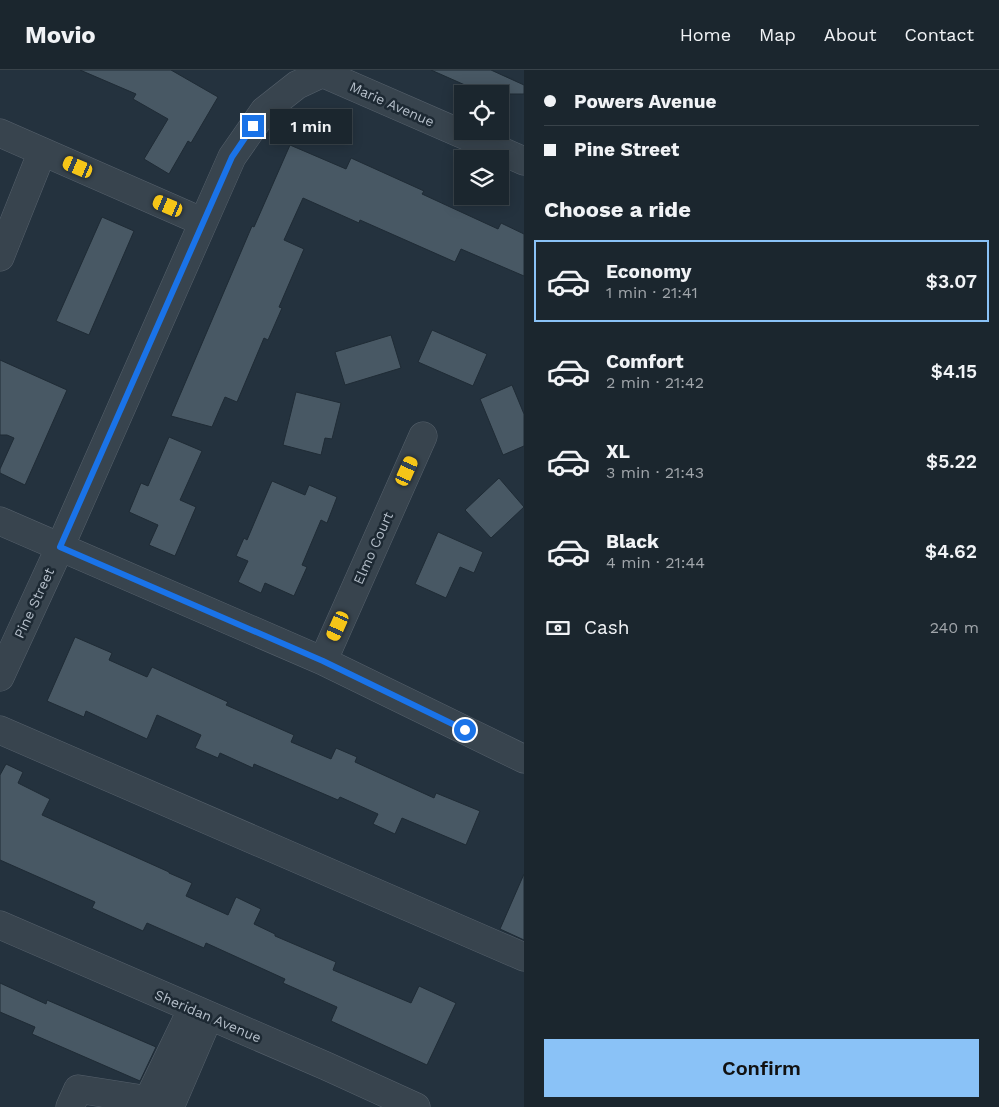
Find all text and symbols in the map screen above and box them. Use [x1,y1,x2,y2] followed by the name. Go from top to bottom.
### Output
[25,21,96,49] text: Movio
[680,24,731,45] text: Home
[759,24,796,45] text: Map
[824,24,876,45] text: About
[904,24,974,45] text: Contact
[347,78,437,130] street label: Marie Avenue
[454,85,509,205] map controls
[454,85,509,140] button: locate
[574,90,717,113] text: Powers Avenue
[270,108,353,144] callout: 1 min
[242,115,264,137] route end
[290,117,332,136] text: 1 min
[574,138,679,161] text: Pine Street
[454,150,509,205] button: layers
[61,154,94,180] car
[151,193,184,219] car
[544,197,691,222] text: Choose a ride
[546,259,591,304] icon: car
[606,260,691,283] text: Economy
[926,270,977,293] text: $3.07
[606,283,698,302] text: 1 min · 21:41
[546,349,591,394] icon: car
[606,350,684,373] text: Comfort
[931,360,977,383] text: $4.15
[606,373,704,392] text: 2 min · 21:42
[546,439,591,484] icon: car
[606,440,630,463] text: XL
[926,450,977,473] text: $5.22
[394,454,419,488] car
[606,463,704,482] text: 3 min · 21:43
[350,509,396,587] street label: Elmo Court
[546,529,591,574] icon: car
[606,530,659,553] text: Black
[925,540,977,563] text: $4.62
[606,553,705,572] text: 4 min · 21:44
[11,565,57,641] street label: Pine Street
[325,609,350,643] car
[544,614,572,642] icon: cash
[584,616,630,639] text: Cash
[930,618,979,637] text: 240 m
[454,719,476,741] route start
[152,986,264,1046] street label: Sheridan Avenue
[544,1039,979,1097] button: Confirm

